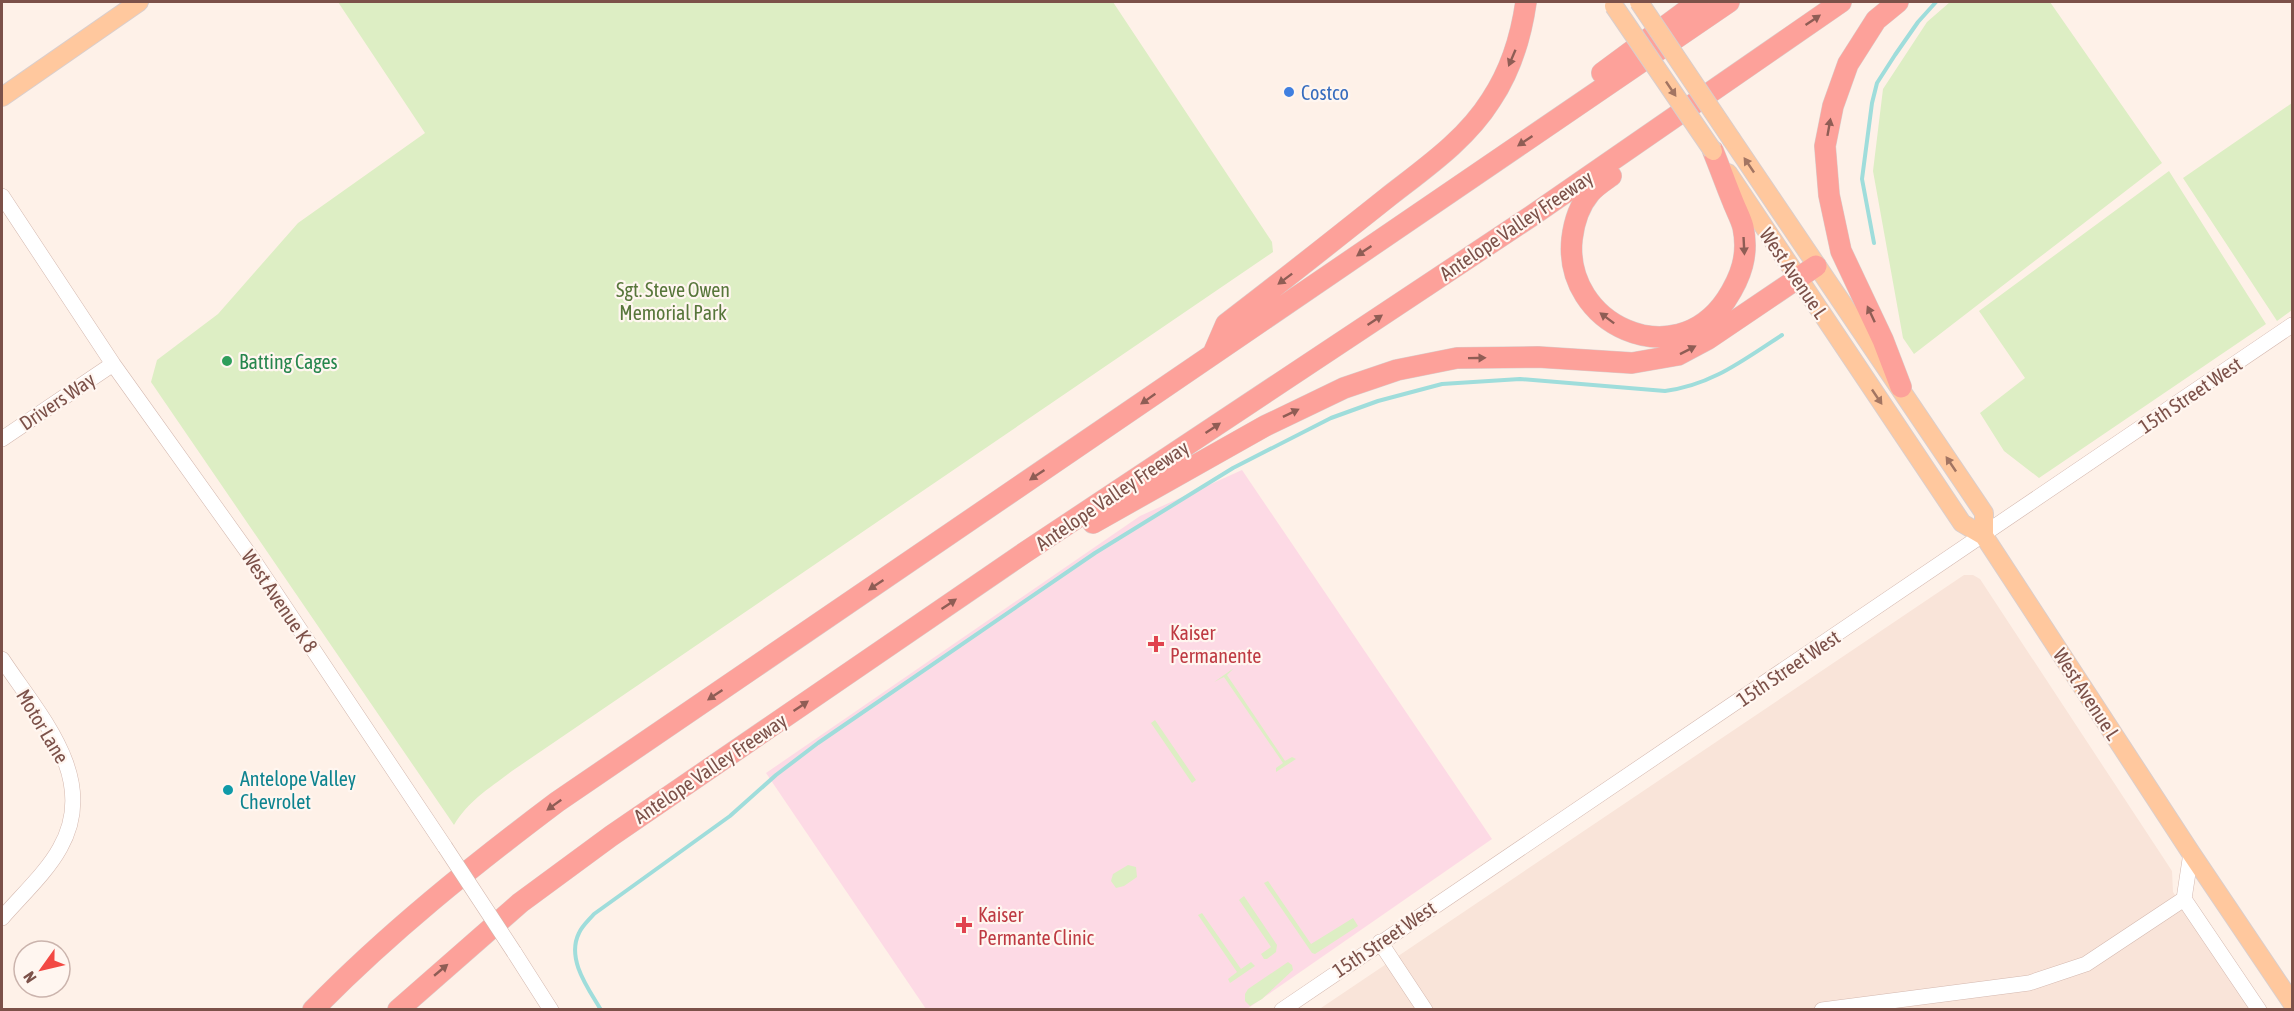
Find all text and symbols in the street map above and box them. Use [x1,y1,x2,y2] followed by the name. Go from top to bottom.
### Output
[1805,14,1821,26] one-way arrow
[1507,49,1516,67] one-way arrow
[1665,80,1677,96] one-way arrow
[1301,81,1349,104] place label: Costco
[1282,85,1296,99] marker: Costco
[1824,118,1833,137] one-way arrow
[1517,135,1533,146] one-way arrow
[1744,157,1755,173] one-way arrow
[1435,165,1597,285] street label: Antelope Valley Freeway
[1755,223,1833,323] street label: West Avenue L
[1739,236,1748,255] one-way arrow
[1356,245,1372,256] one-way arrow
[1277,272,1293,285] one-way arrow
[616,278,730,324] park label: Sgt. Steve Owen Memorial Park
[1866,305,1875,322] one-way arrow
[1600,312,1616,324] one-way arrow
[1367,315,1383,326] one-way arrow
[1679,345,1697,355] one-way arrow
[239,350,338,373] place label: Batting Cages
[2134,352,2246,438] street label: 15th Street West
[1467,353,1486,363] one-way arrow
[220,354,234,368] marker: Batting Cages
[15,367,99,435] street label: Drivers Way
[1871,389,1882,405] one-way arrow
[1139,394,1156,405] one-way arrow
[1283,409,1300,418] one-way arrow
[1204,422,1220,434] one-way arrow
[1031,435,1193,555] street label: Antelope Valley Freeway
[1946,456,1957,472] one-way arrow
[1029,469,1045,480] one-way arrow
[237,545,323,657] street label: West Avenue K 8
[868,579,884,590] one-way arrow
[941,598,957,610] one-way arrow
[1170,621,1261,667] place label: Kaiser Permanente
[1732,625,1844,711] street label: 15th Street West
[1147,635,1165,653] marker: Kaiser Permanente
[2049,644,2125,744] street label: West Avenue L
[12,685,74,767] street label: Motor Lane
[707,689,723,701] one-way arrow
[793,700,809,711] one-way arrow
[629,708,791,828] street label: Antelope Valley Freeway
[240,767,356,813] place label: Antelope Valley Chevrolet
[221,783,235,797] marker: Antelope Valley Chevrolet
[546,799,562,811] one-way arrow
[1328,896,1440,982] street label: 15th Street West
[978,903,1095,949] place label: Kaiser Permante Clinic
[955,916,973,934] marker: Kaiser Permante Clinic
[12,939,72,999] north arrow
[433,964,448,977] one-way arrow
[19,968,40,986] text: N

